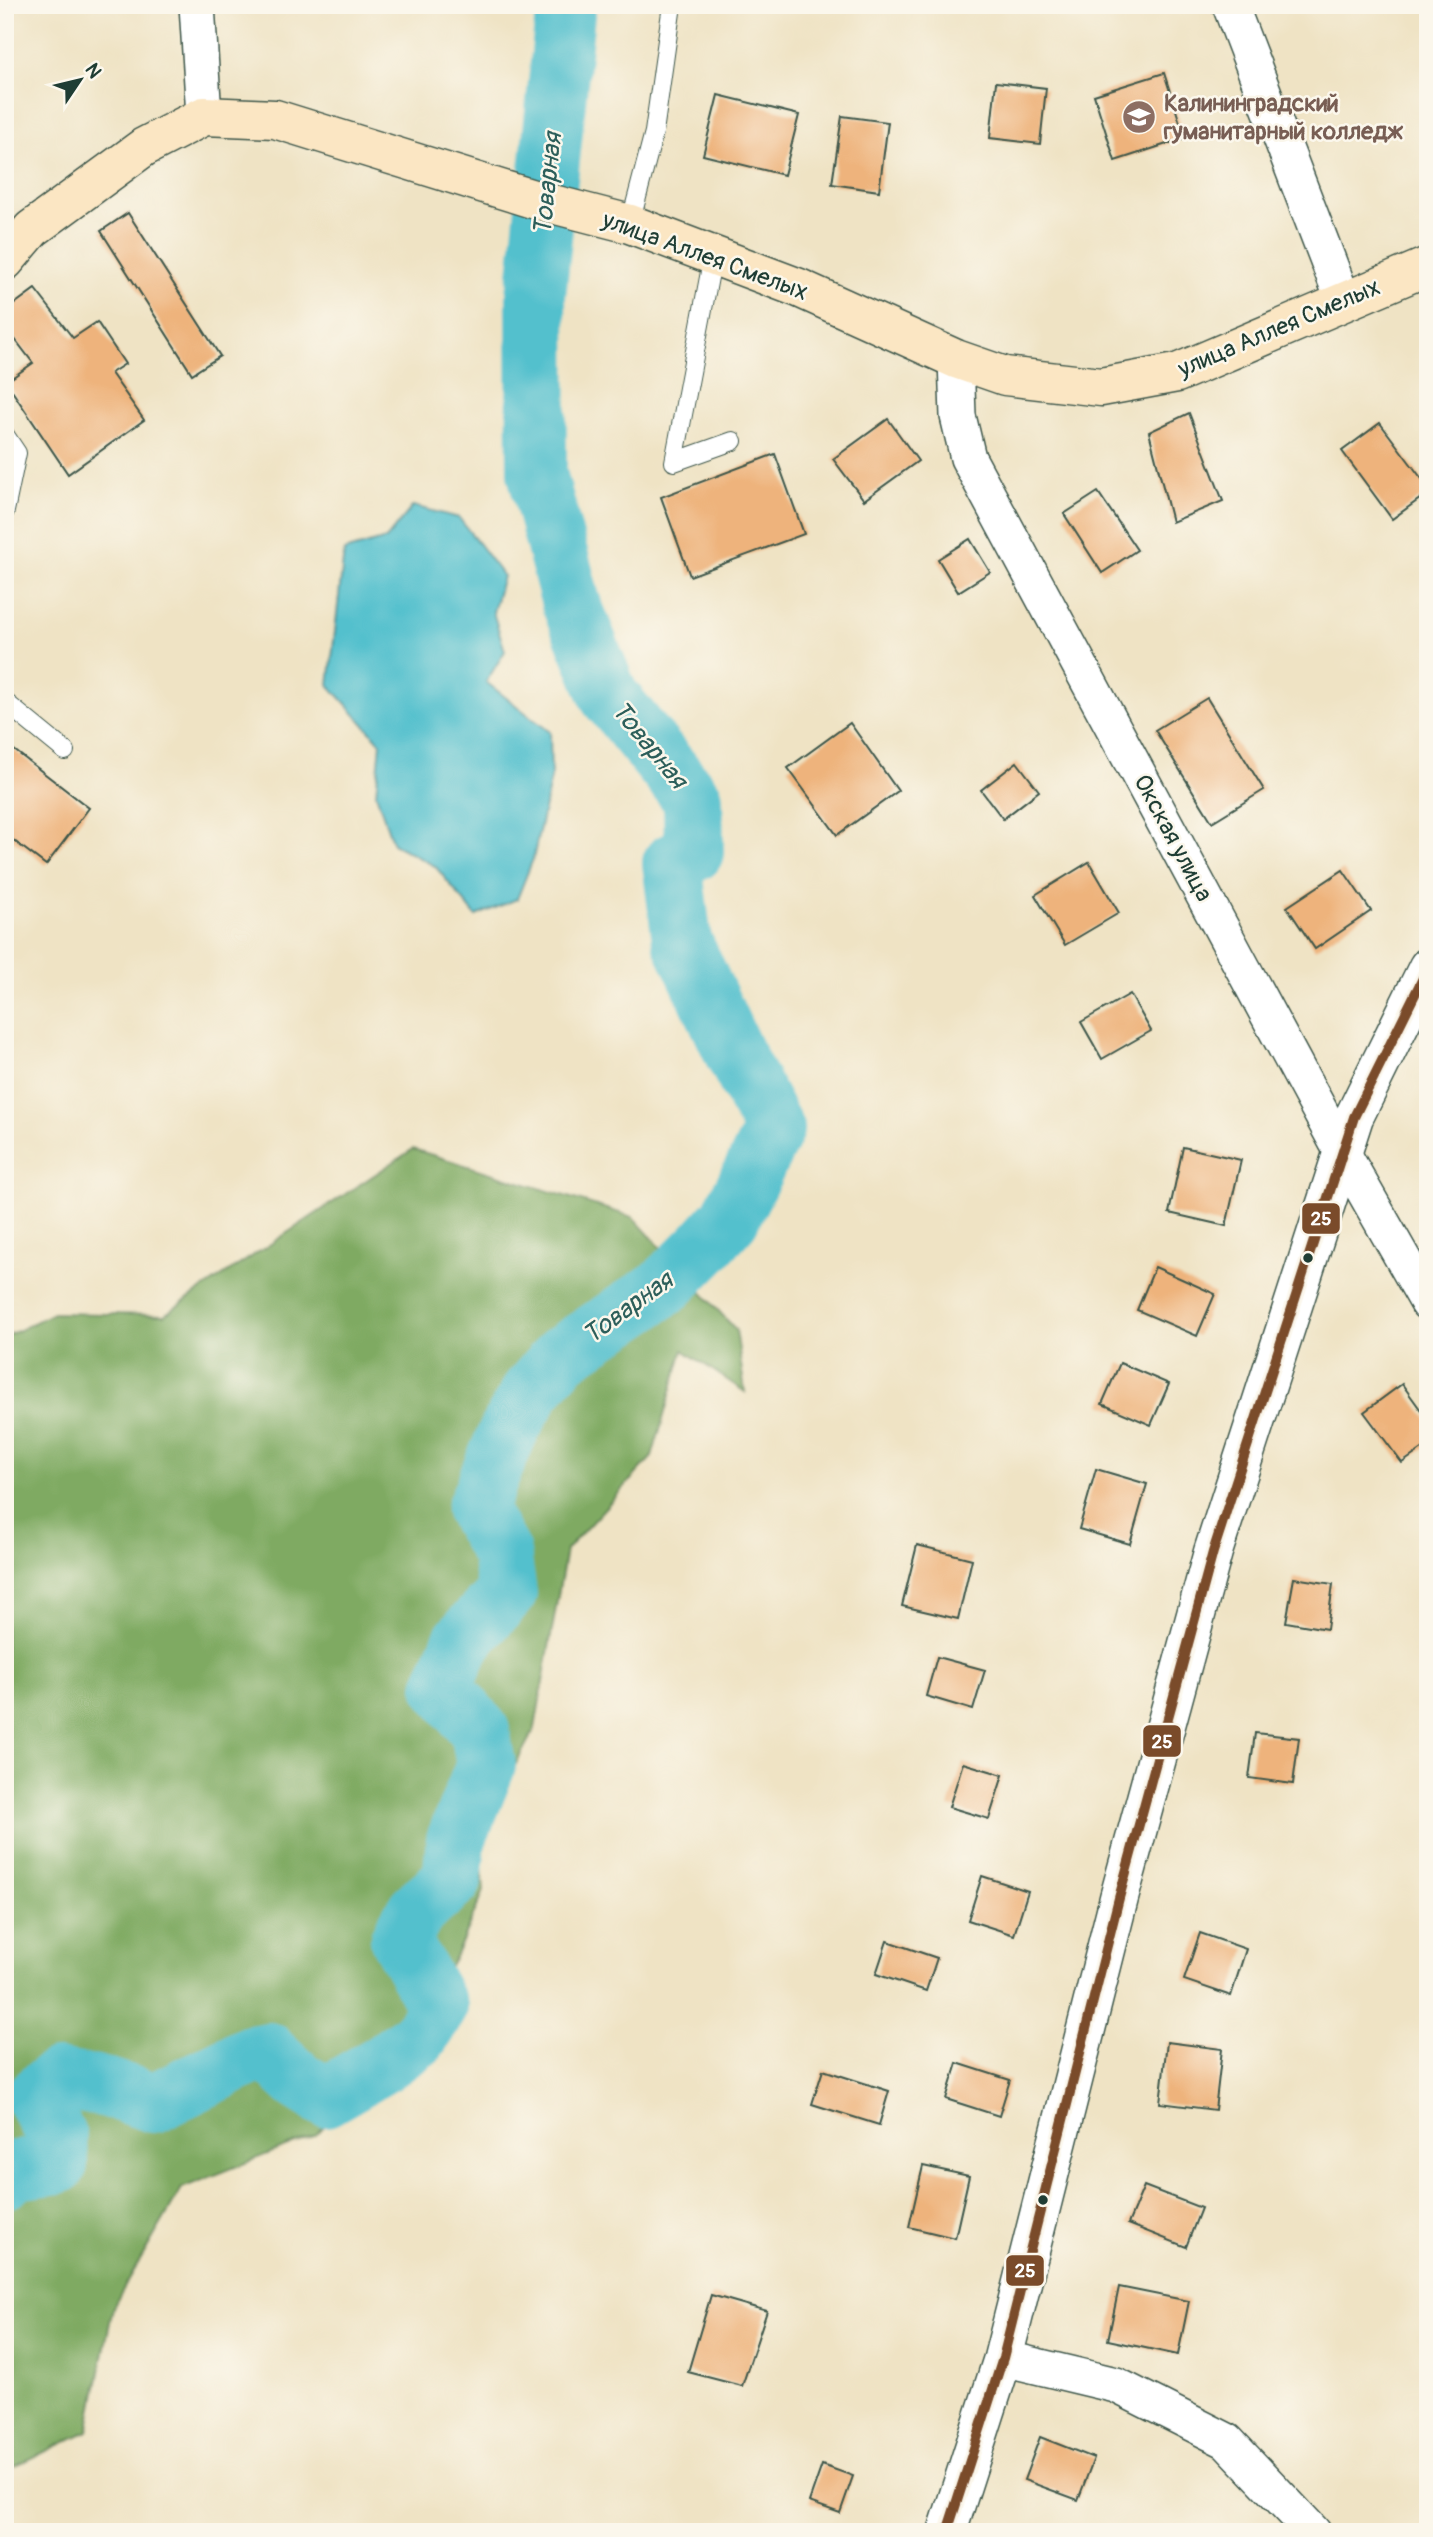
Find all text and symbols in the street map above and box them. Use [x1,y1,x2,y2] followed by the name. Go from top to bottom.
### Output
[46,46,116,116] north arrow
[80,59,107,83] text: N
[1163,89,1403,146] place label: Калининградский гуманитарный колледж
[1120,98,1158,136] school or university icon: Калининградский гуманитарный колледж
[527,128,570,237] water label: Товарная
[597,205,812,307] street label: улица Аллея Смелых
[1173,272,1384,384] street label: улица Аллея Смелых
[604,695,696,797] water label: Товарная
[1127,770,1219,906] street label: Окская улица
[1301,1202,1341,1235] line badge: 25
[1311,1207,1331,1231] text: 25
[1301,1251,1315,1265] unlabelled marker
[577,1263,681,1351] water label: Товарная
[1142,1724,1182,1758] line badge: 25
[1152,1730,1172,1754] text: 25
[1036,2193,1050,2207] unlabelled marker
[1005,2254,1045,2287] line badge: 25
[1015,2259,1035,2283] text: 25

